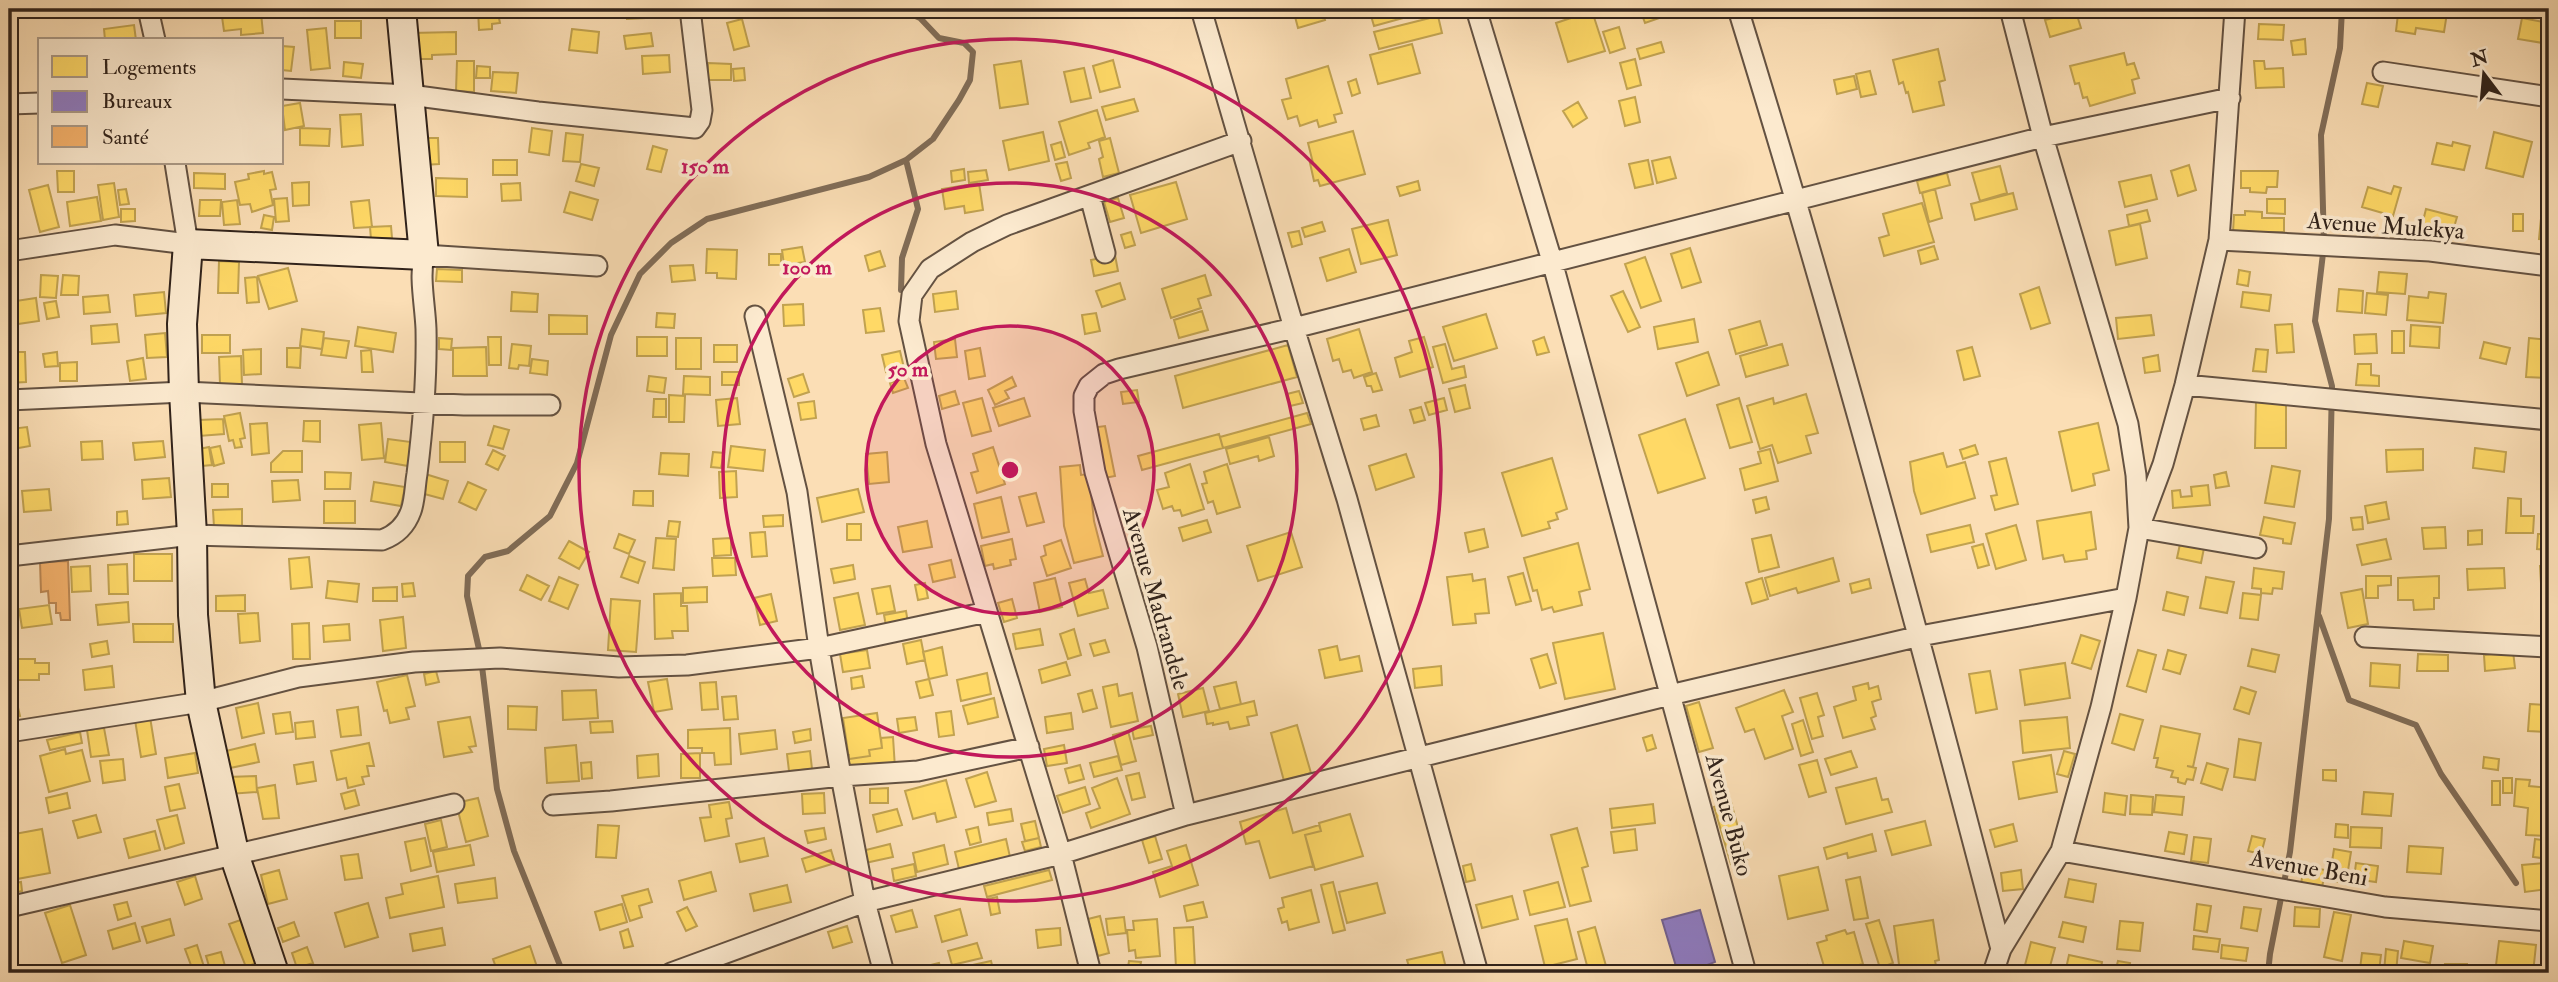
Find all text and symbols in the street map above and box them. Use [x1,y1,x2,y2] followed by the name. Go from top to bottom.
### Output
[38,38,284,164] legend
[2450,38,2520,108] north arrow
[2467,44,2492,73] text: N
[102,54,196,81] text: Logements
[102,88,173,115] text: Bureaux
[102,124,149,151] text: Santé
[681,153,730,180] text: 150 m
[2305,205,2467,247] street label: Avenue Mulekya
[782,254,833,281] text: 100 m
[888,356,929,383] text: 50 m
[998,458,1022,482] centre of rings
[1115,503,1197,694] street label: Avenue Madrandele
[1698,750,1760,880] street label: Avenue Buko
[2247,842,2370,894] street label: Avenue Beni

